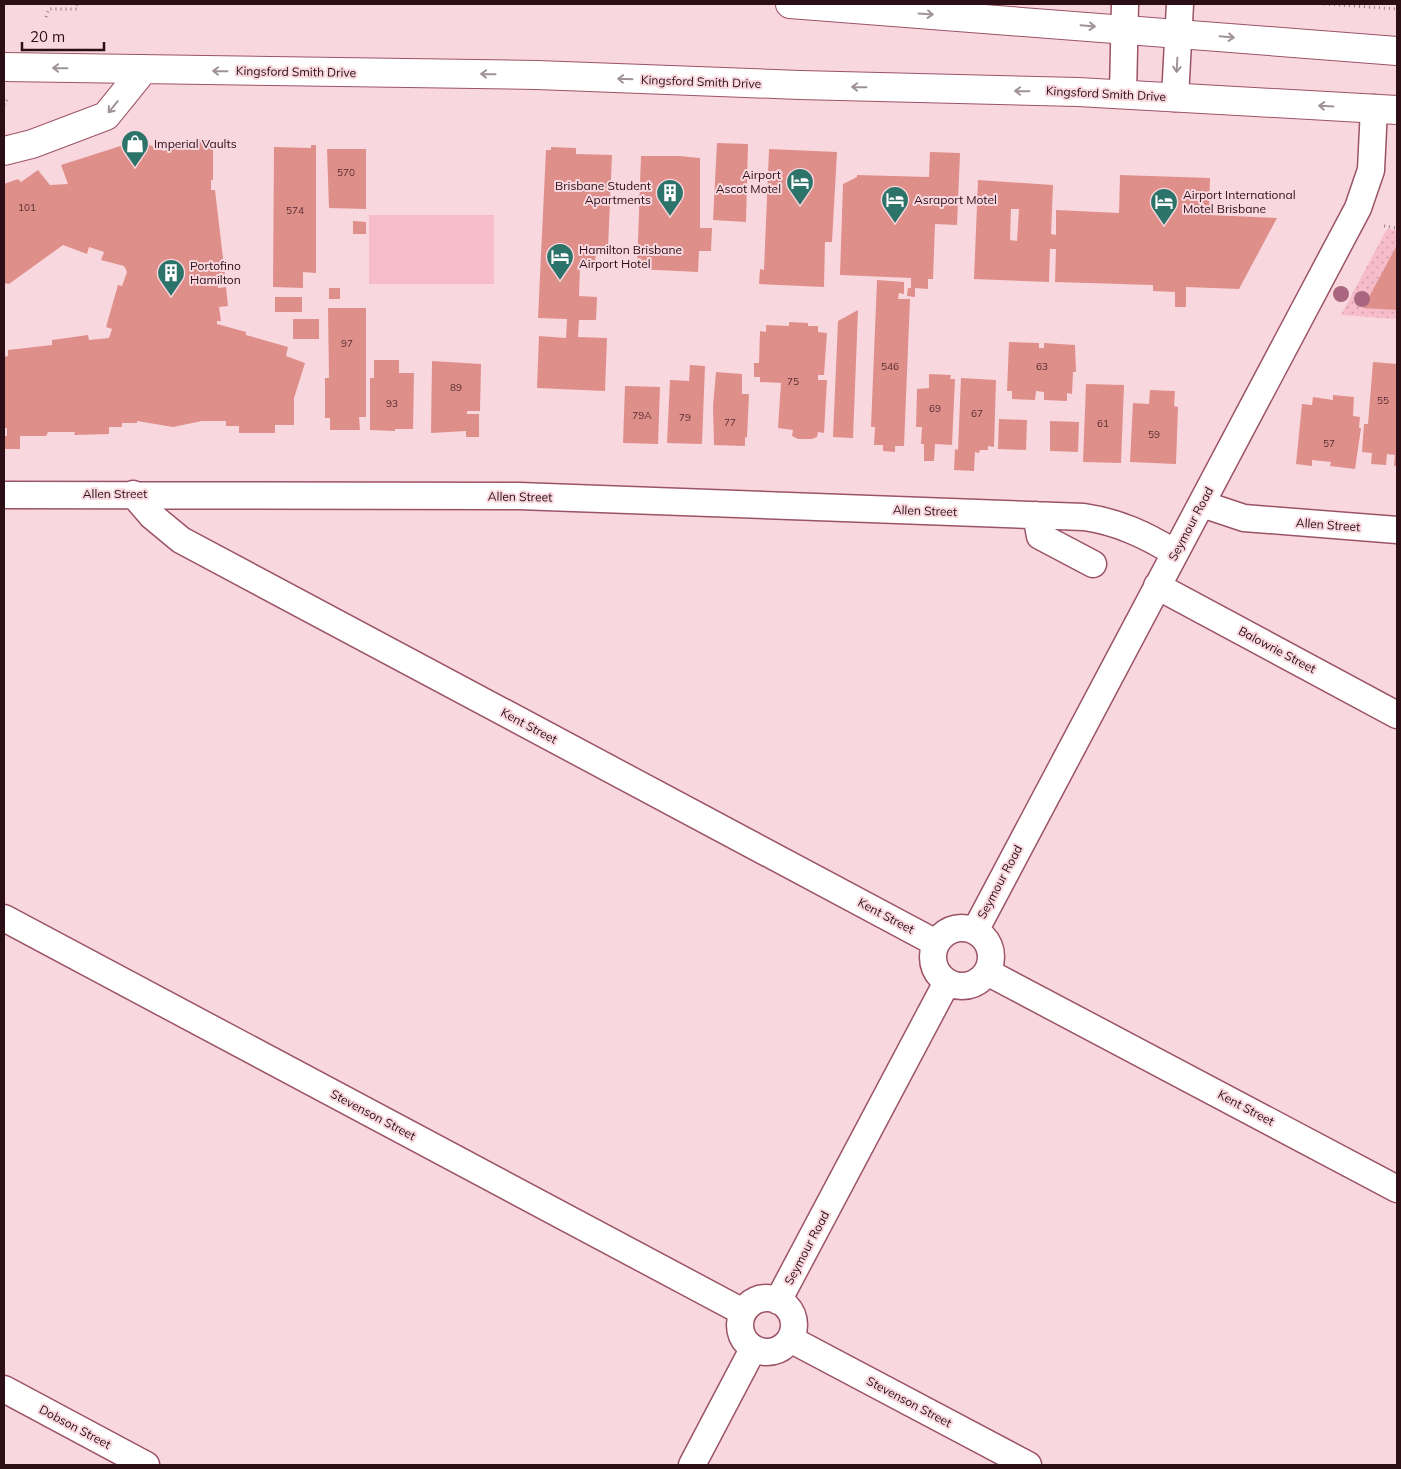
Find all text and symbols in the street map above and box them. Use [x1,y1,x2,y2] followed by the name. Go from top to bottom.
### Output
[917,9,933,19] one-way arrow
[22,20,105,52] scale bar
[1079,22,1095,31] one-way arrow
[30,27,65,46] text: 20 m
[1219,32,1235,42] one-way arrow
[1172,57,1181,73] one-way arrow
[53,63,69,73] one-way arrow
[236,63,356,80] street label: Kingsford Smith Drive
[212,66,228,75] one-way arrow
[480,69,496,79] one-way arrow
[641,72,761,91] street label: Kingsford Smith Drive
[617,74,633,83] one-way arrow
[851,82,867,91] one-way arrow
[1046,83,1166,104] street label: Kingsford Smith Drive
[1014,86,1030,95] one-way arrow
[108,100,119,113] one-way arrow
[1318,101,1334,110] one-way arrow
[120,129,150,168] shop icon: Imperial Vaults
[154,136,237,151] place label: Imperial Vaults
[337,166,355,179] house number: 570
[716,167,781,196] place label: Airport Ascot Motel
[785,167,815,206] hotel icon: Airport Ascot Motel
[555,178,651,207] place label: Brisbane Student Apartments
[655,178,685,217] building icon: Brisbane Student Apartments
[880,185,910,224] hotel icon: Asraport Motel
[1149,187,1179,226] hotel icon: Airport International Motel Brisbane
[1183,187,1295,216] place label: Airport International Motel Brisbane
[914,192,997,207] place label: Asraport Motel
[18,201,36,214] house number: 101
[286,204,304,217] house number: 574
[545,242,575,281] hotel icon: Hamilton Brisbane Airport Hotel
[579,242,682,271] place label: Hamilton Brisbane Airport Hotel
[156,258,186,297] building icon: Portofino Hamilton
[190,258,241,287] place label: Portofino Hamilton
[341,337,353,350] house number: 97
[881,360,899,373] house number: 546
[1036,360,1048,373] house number: 63
[787,375,799,388] house number: 75
[450,381,462,394] house number: 89
[1377,394,1389,407] house number: 55
[386,397,398,410] house number: 93
[929,402,941,415] house number: 69
[971,407,983,420] house number: 67
[632,409,652,422] house number: 79A
[679,411,691,424] house number: 79
[724,416,736,429] house number: 77
[1097,417,1109,430] house number: 61
[1148,428,1160,441] house number: 59
[1323,437,1335,450] house number: 57
[1165,484,1216,563] street label: Seymour Road
[83,486,147,501] street label: Allen Street
[488,488,552,505] street label: Allen Street
[893,502,957,519] street label: Allen Street
[1295,515,1361,534] street label: Allen Street
[1236,623,1318,676] street label: Balowrie Street
[499,704,560,747] street label: Kent Street
[974,842,1025,921] street label: Seymour Road
[856,894,917,937] street label: Kent Street
[328,1086,418,1143] street label: Stevenson Street
[1216,1086,1277,1129] street label: Kent Street
[781,1208,832,1287] street label: Seymour Road
[864,1373,954,1430] street label: Stevenson Street
[37,1401,114,1452] street label: Dobson Street

